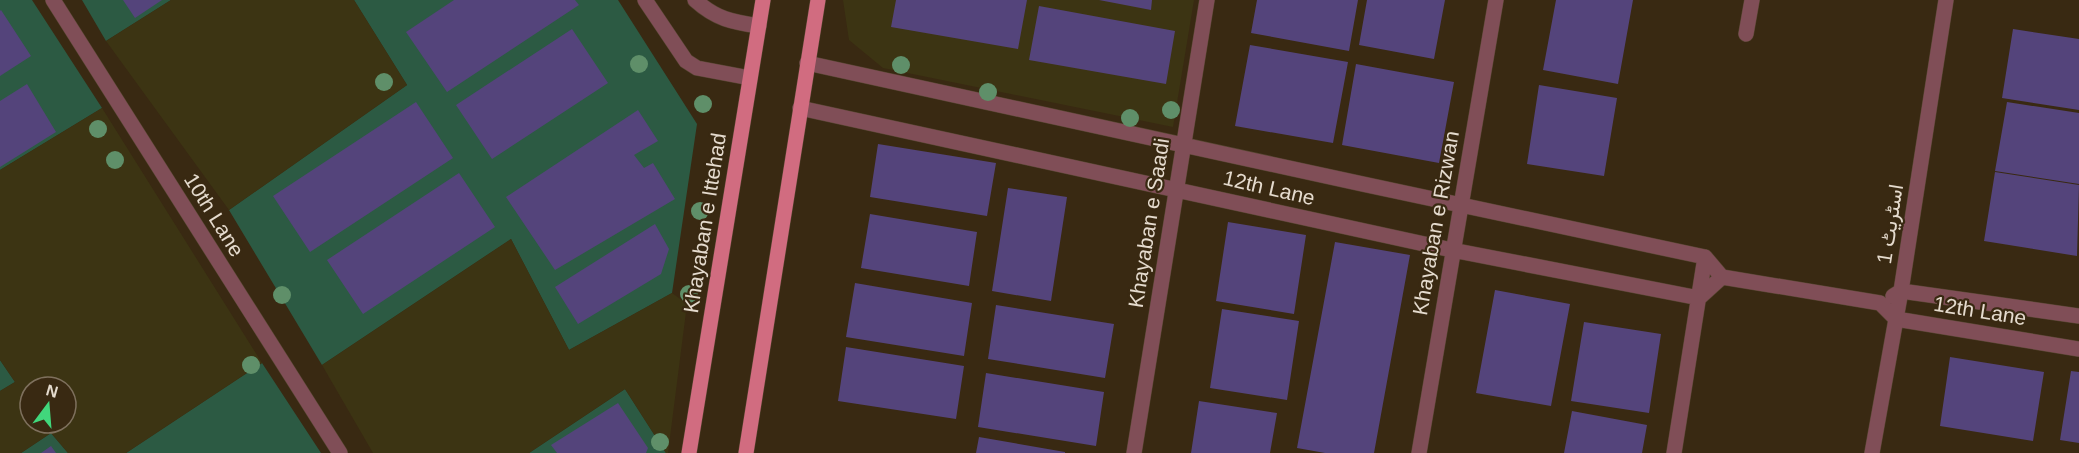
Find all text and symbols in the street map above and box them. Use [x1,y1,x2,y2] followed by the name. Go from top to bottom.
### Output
[1408,129,1463,317] street label: Khayaban e Rizwan
[679,131,730,315] street label: Khayaban e Ittehad
[1124,136,1173,309] street label: Khayaban e Saadi
[1221,166,1317,209] street label: 12th Lane
[180,169,249,260] street label: 10th Lane
[1872,183,1909,266] street label: اسٹریٹ 1
[1932,292,2028,329] street label: 12th Lane
[18,375,78,435] north arrow
[44,381,60,401] text: N

